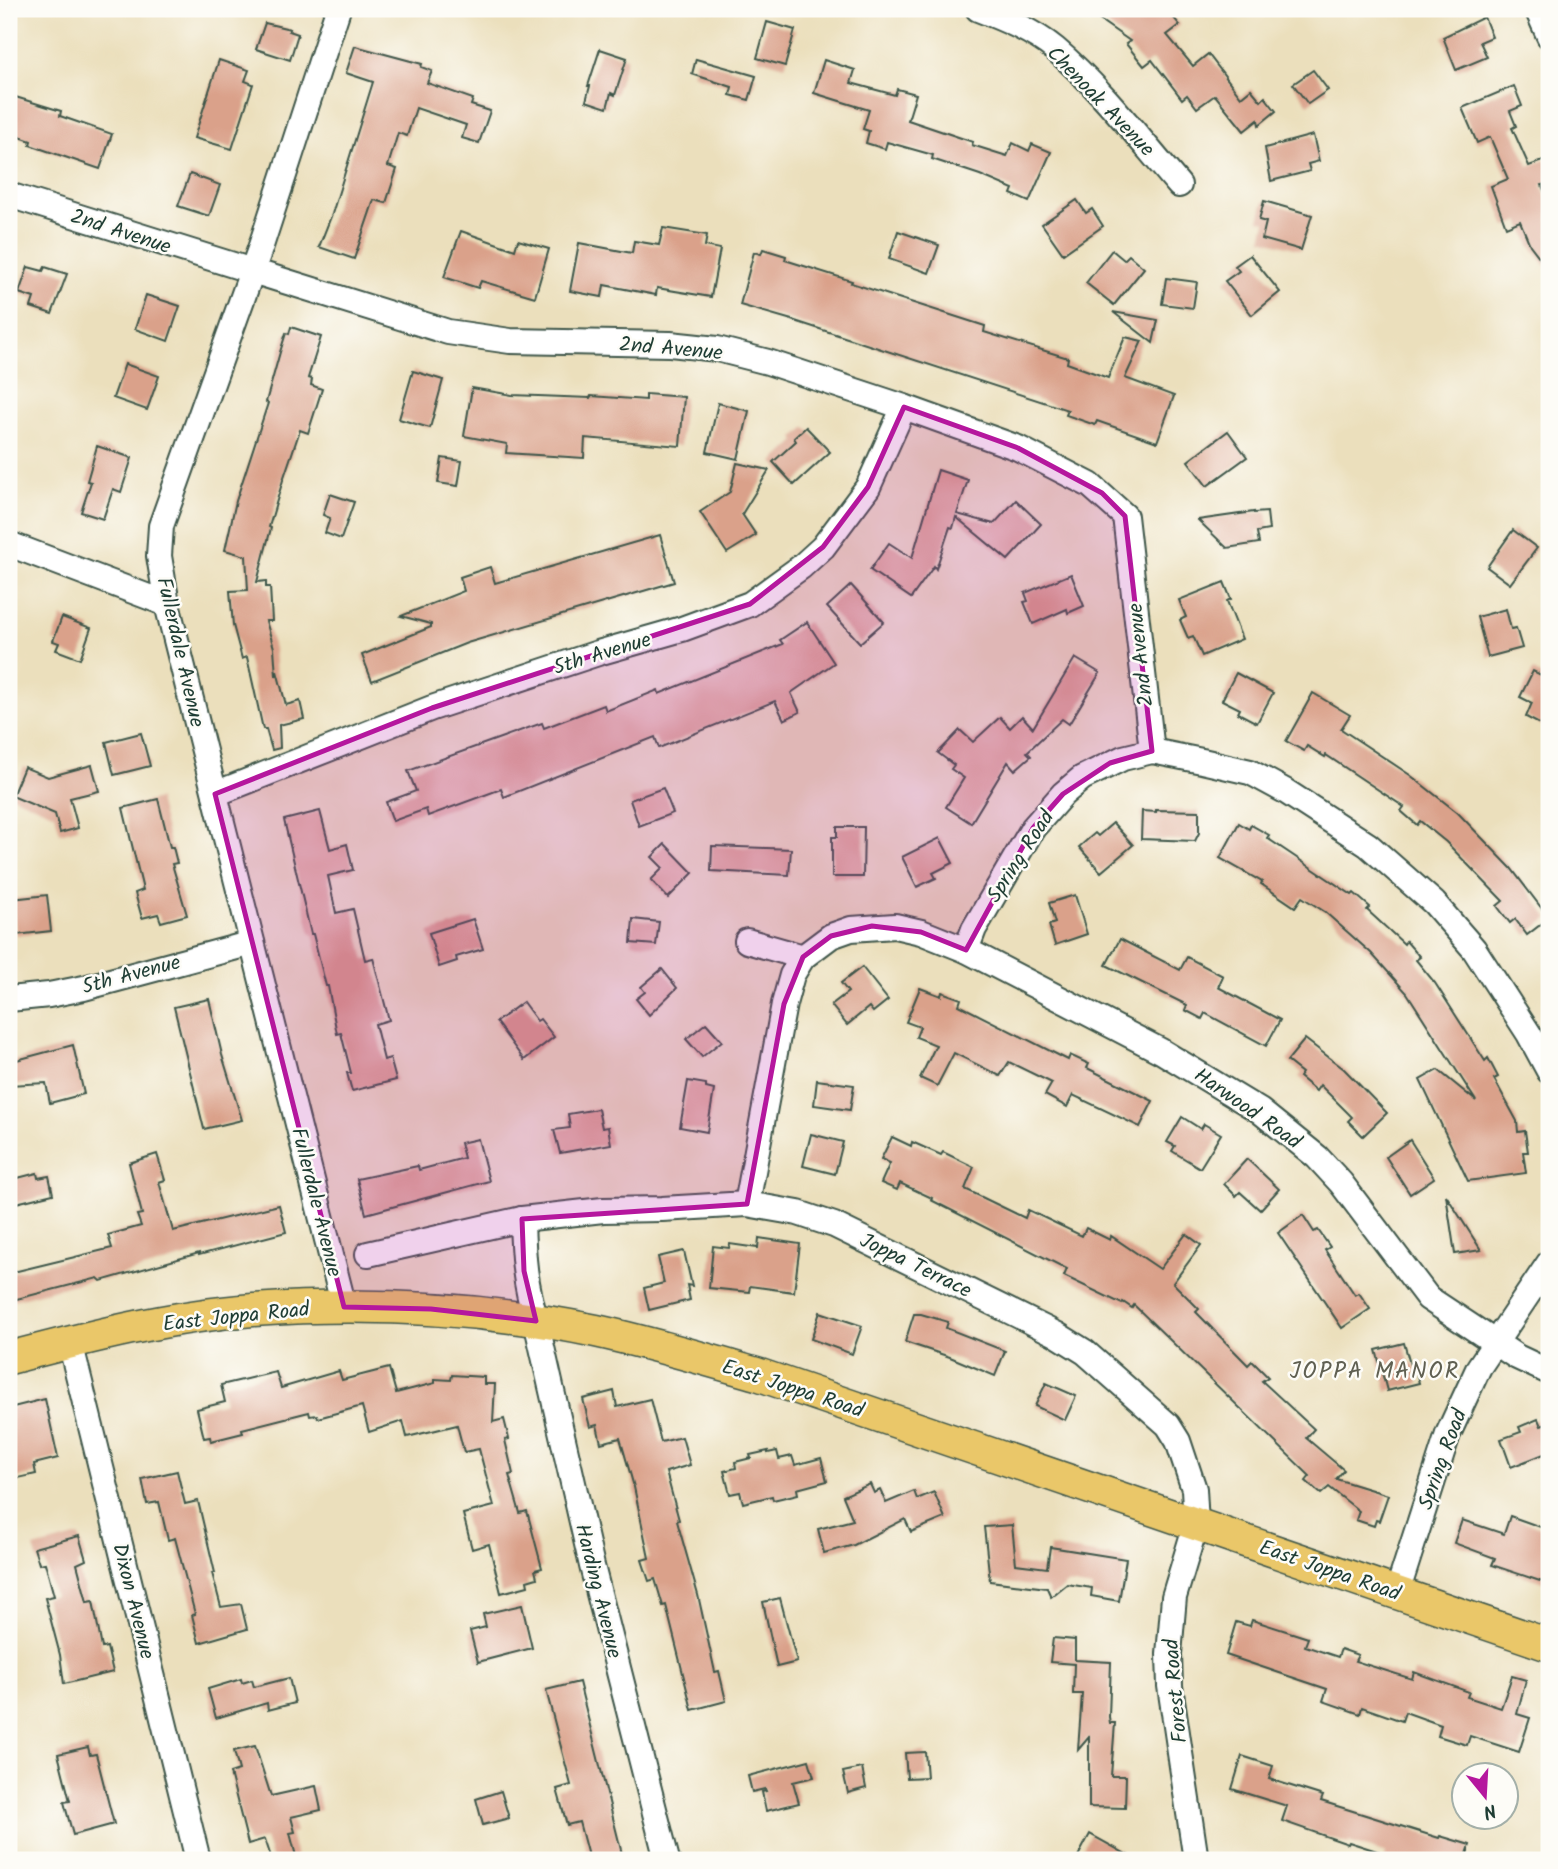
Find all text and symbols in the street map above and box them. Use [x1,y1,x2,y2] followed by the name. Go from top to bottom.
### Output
[1038,39,1162,166] street label: Chenoak Avenue
[66,201,176,264] street label: 2nd Avenue
[618,329,725,371] street label: 2nd Avenue
[146,574,213,731] street label: Fullerdale Avenue
[1120,601,1163,708] street label: 2nd Avenue
[549,624,656,685] street label: 5th Avenue
[979,803,1064,910] street label: Spring Road
[78,946,185,1004] street label: 5th Avenue
[1186,1060,1308,1159] street label: Harwood Road
[281,1124,350,1281] street label: Fullerdale Avenue
[854,1225,977,1308] street label: Joppa Terrace
[161,1293,312,1342] street label: East Joppa Road
[717,1351,868,1428] street label: East Joppa Road
[1290,1354,1460,1390] district label: JOPPA MANOR
[1410,1404,1477,1514] street label: Spring Road
[565,1521,630,1663] street label: Harding Avenue
[1254,1532,1405,1611] street label: East Joppa Road
[102,1540,163,1663] street label: Dixon Avenue
[1155,1637,1197,1744] street label: Forest Road
[1450,1760,1520,1830] north arrow
[1479,1794,1500,1826] text: N

